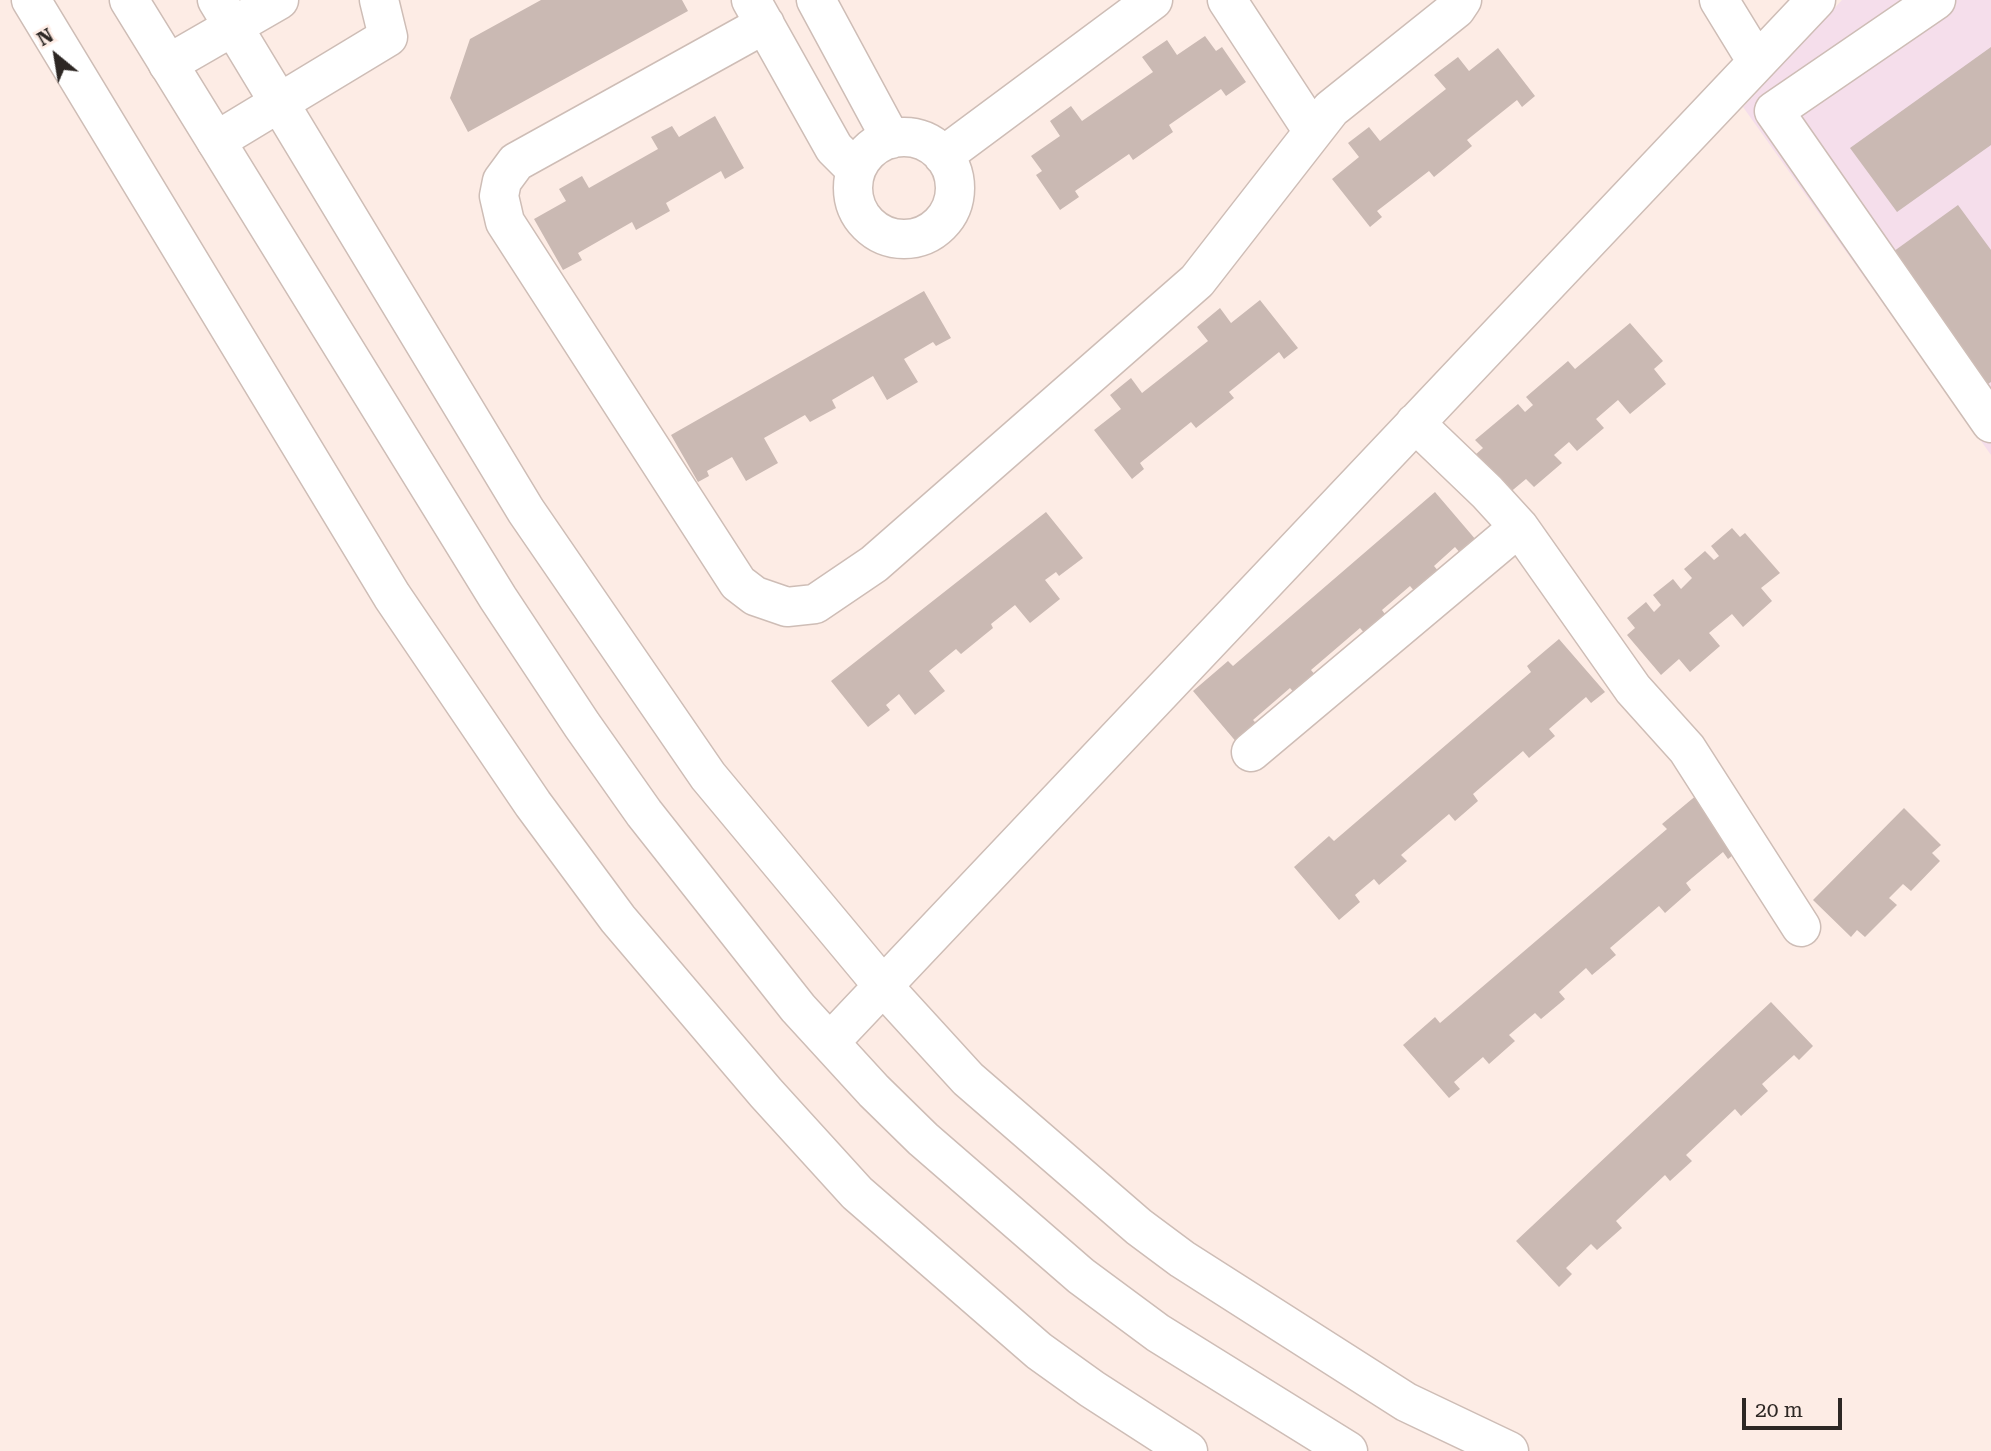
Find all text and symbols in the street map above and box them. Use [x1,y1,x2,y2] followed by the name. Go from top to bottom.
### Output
[21,21,91,91] north arrow
[33,24,57,51] text: N
[1746,1384,1846,1428] scale bar
[1755,1398,1803,1422] text: 20 m

